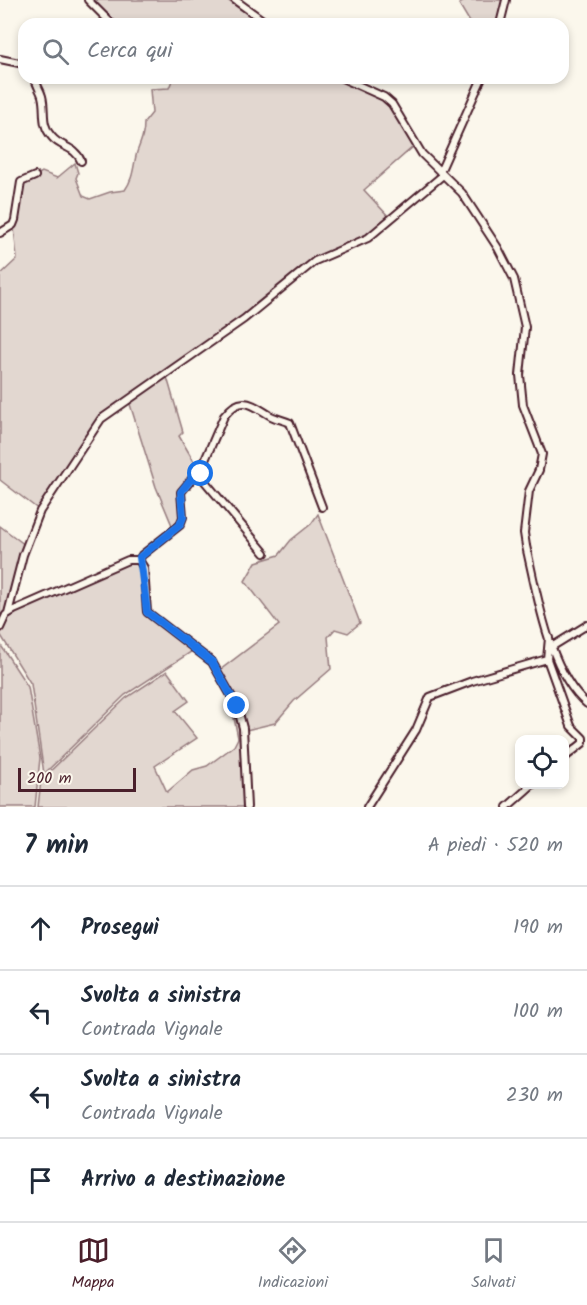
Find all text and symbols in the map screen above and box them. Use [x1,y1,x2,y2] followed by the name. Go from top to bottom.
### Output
[18,18,569,84] search box
[87,34,173,69] text: Cerca qui
[39,35,72,68] icon: search
[187,460,213,486] route start
[223,692,249,718] route end
[515,735,569,789] map controls
[515,735,569,789] button: locate
[18,765,136,792] scale bar
[27,766,71,791] text: 200 m
[24,825,89,867] text: 7 min
[428,830,563,862] text: A piedi · 520 m
[81,911,159,946] text: Prosegui
[24,912,57,945] icon: ahead
[513,912,563,944] text: 190 m
[81,979,241,1014] text: Svolta a sinistra
[24,996,57,1029] icon: left
[513,996,563,1028] text: 100 m
[81,1014,223,1046] text: Contrada Vignale
[81,1063,241,1098] text: Svolta a sinistra
[24,1080,57,1113] icon: left
[506,1080,563,1112] text: 230 m
[81,1098,223,1130] text: Contrada Vignale
[81,1163,285,1198] text: Arrivo a destinazione
[24,1164,57,1197] icon: arrive
[72,1234,115,1295] tab: Mappa
[258,1234,328,1295] tab: Indicazioni
[471,1234,515,1295] tab: Salvati

